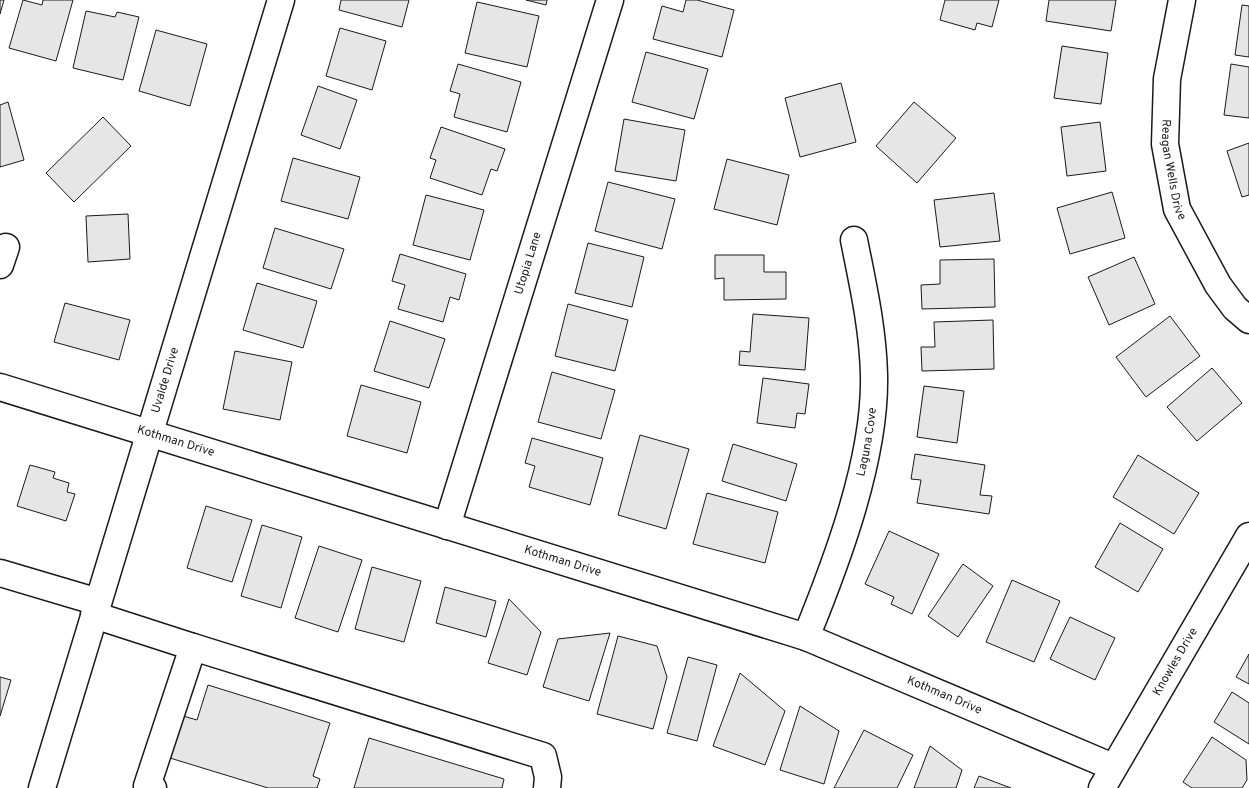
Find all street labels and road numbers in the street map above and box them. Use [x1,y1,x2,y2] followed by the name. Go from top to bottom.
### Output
[1157,119,1190,223] street label: Reagan Wells Drive
[511,230,546,297] street label: Utopia Lane
[148,345,183,415] street label: Uvalde Drive
[853,407,881,478] street label: Laguna Cove
[135,422,216,461] street label: Kothman Drive
[522,542,603,581] street label: Kothman Drive
[1149,625,1202,699] street label: Knowles Drive
[904,673,984,719] street label: Kothman Drive

